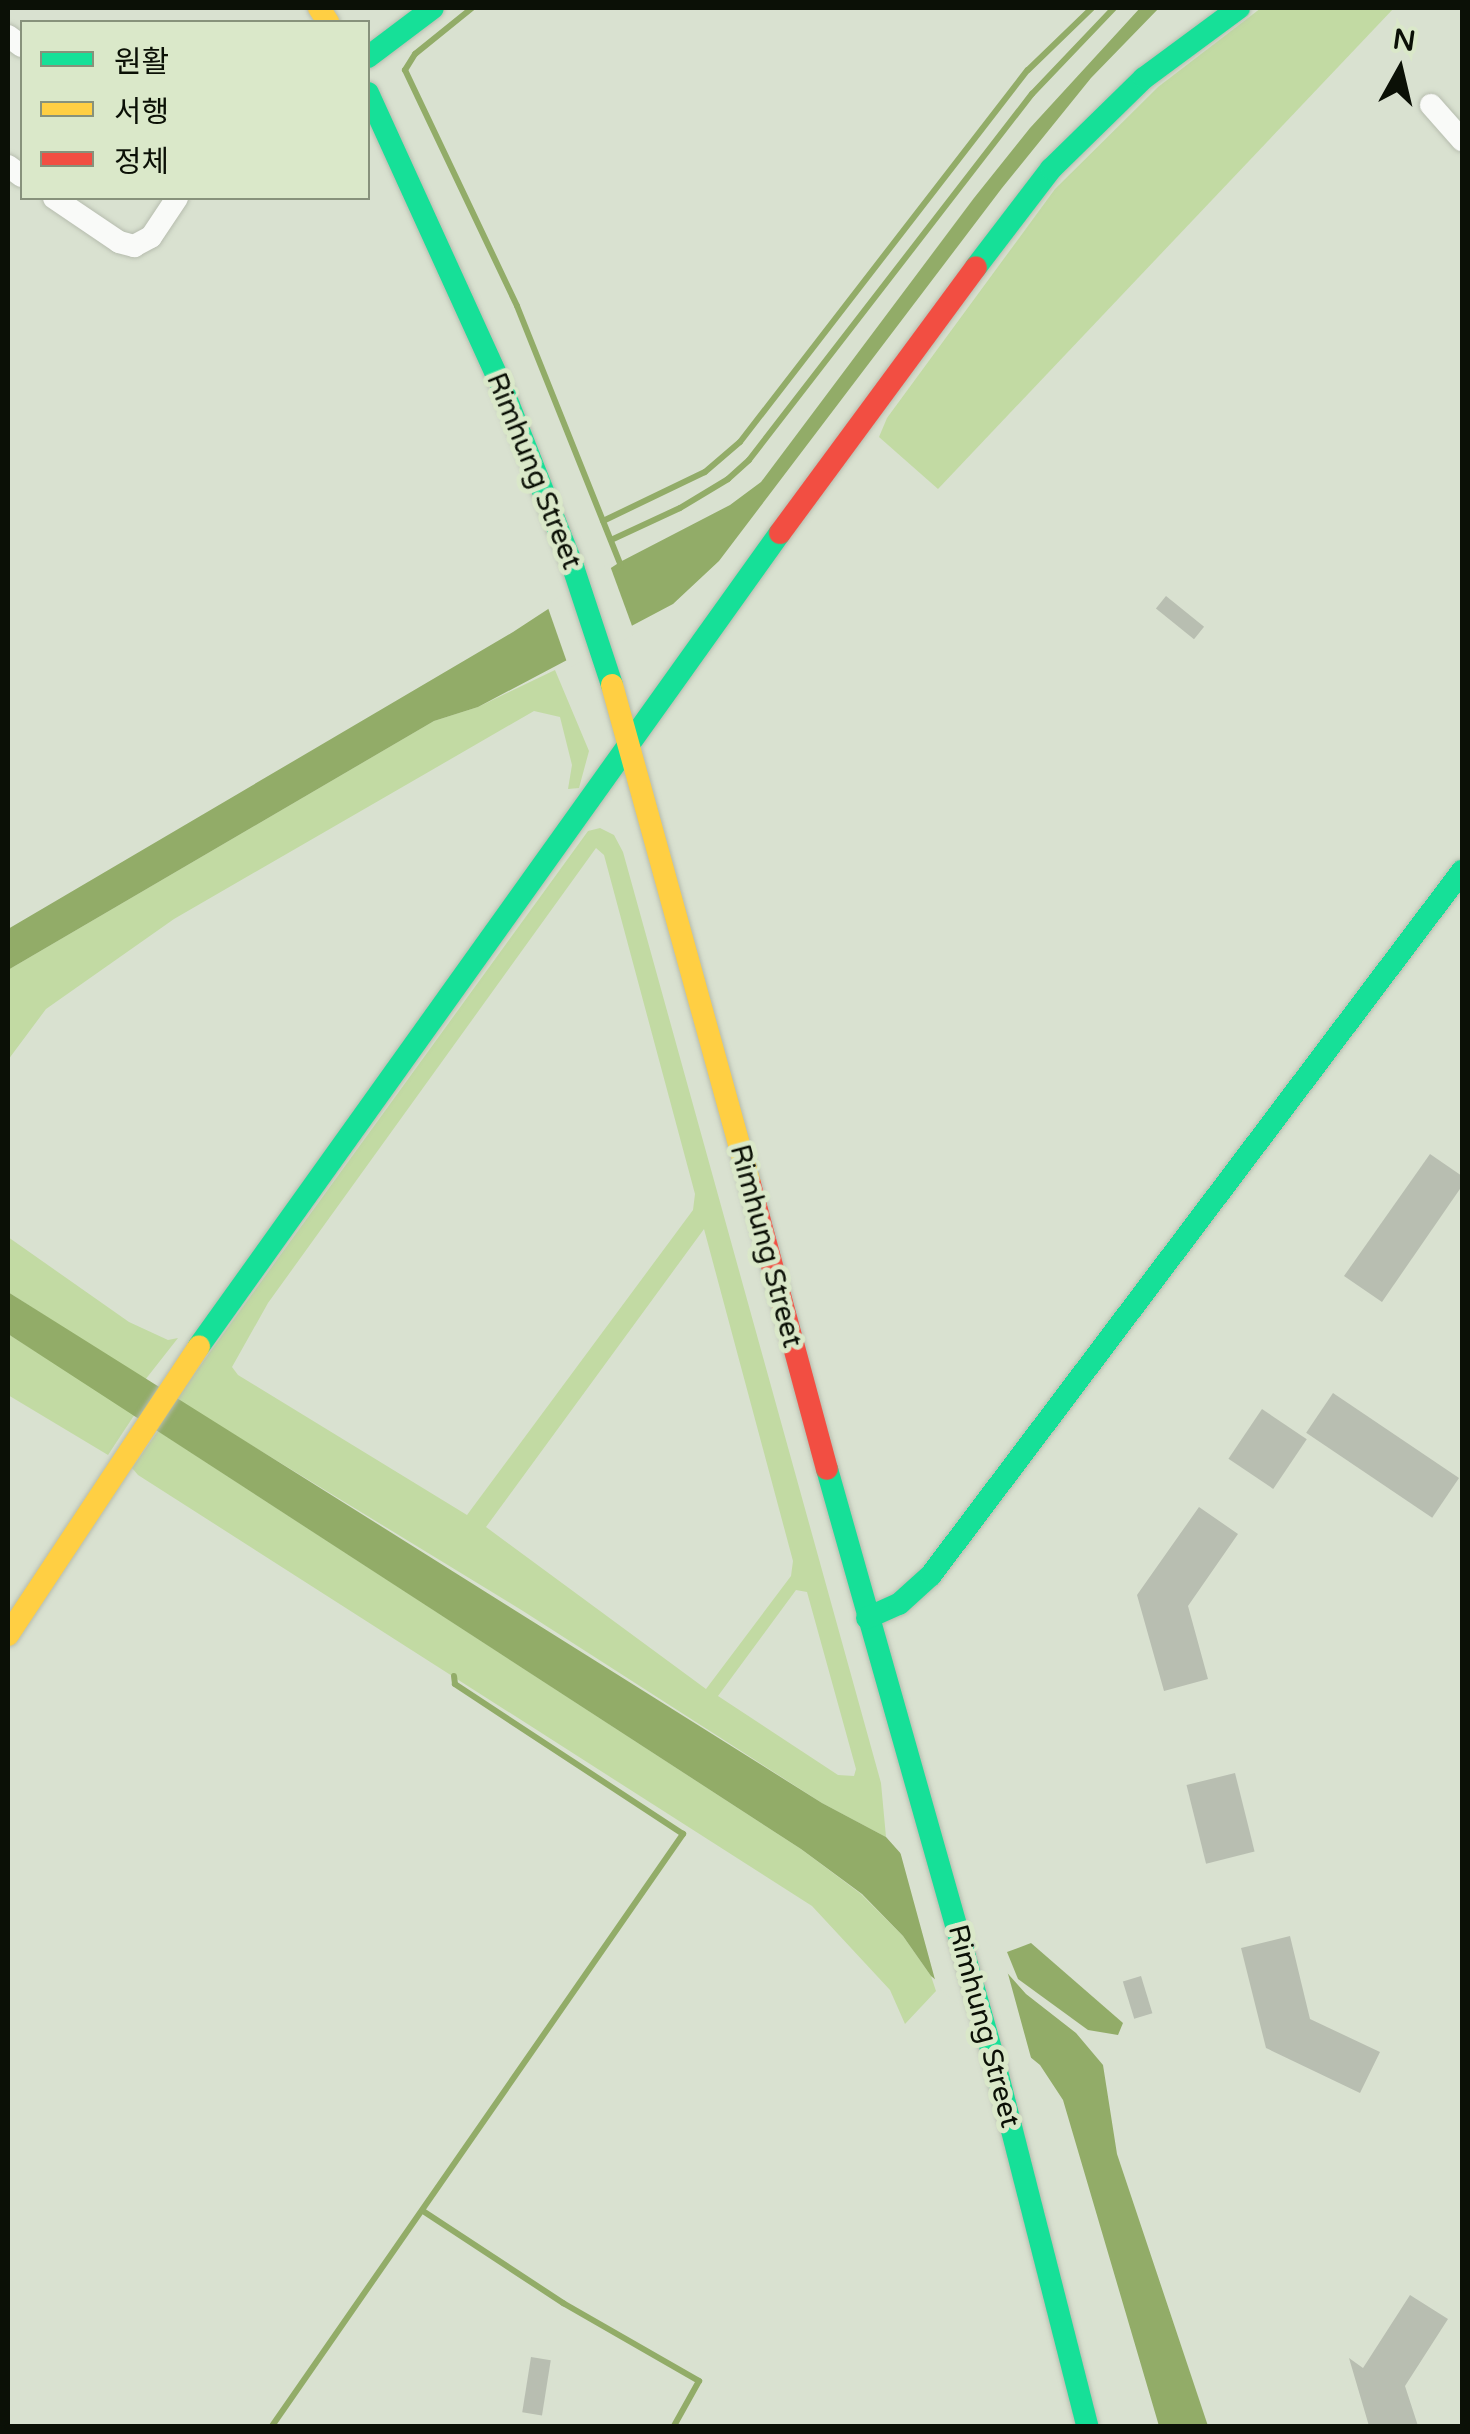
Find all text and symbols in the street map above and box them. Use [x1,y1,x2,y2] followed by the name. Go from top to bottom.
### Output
[20,20,370,200] legend
[1350,20,1450,120] north arrow
[1391,22,1418,59] text: N
[114,44,169,81] text: 원활
[114,94,169,131] text: 서행
[114,144,169,181] text: 정체
[479,368,589,574] street label: Rimhung Street
[723,1141,809,1351] street label: Rimhung Street
[941,1921,1027,2131] street label: Rimhung Street

